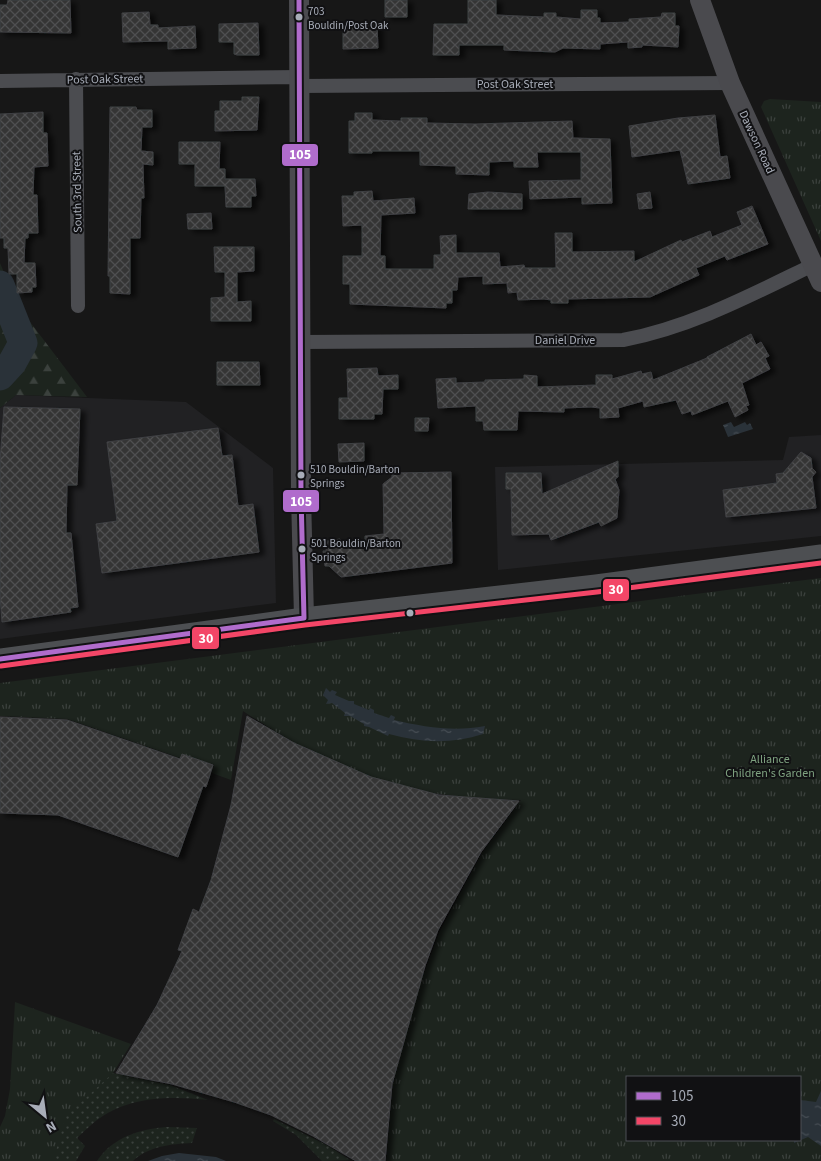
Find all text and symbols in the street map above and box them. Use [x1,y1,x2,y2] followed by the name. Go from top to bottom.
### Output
[308,4,389,33] place label: 703 Bouldin/Post Oak
[294,12,304,22] marker: 703 Bouldin/Post Oak
[67,70,143,89] street label: Post Oak Street
[477,76,553,93] street label: Post Oak Street
[734,108,779,177] street label: Dawson Road
[281,143,319,167] line badge: 105
[289,145,311,165] text: 105
[68,151,87,233] street label: South 3rd Street
[535,332,595,349] street label: Daniel Drive
[310,462,400,491] place label: 510 Bouldin/Barton Springs
[296,470,306,480] marker: 510 Bouldin/Barton Springs
[282,489,320,513] line badge: 105
[290,492,312,512] text: 105
[311,536,401,565] place label: 501 Bouldin/Barton Springs
[297,544,307,554] marker: 501 Bouldin/Barton Springs
[602,578,630,602] line badge: 30
[609,580,623,600] text: 30
[405,608,415,618] unlabelled marker
[191,626,220,650] line badge: 30
[199,629,213,649] text: 30
[725,751,815,782] park label: Alliance Children's Garden
[626,1076,801,1141] legend
[671,1086,693,1107] text: 105
[20,1091,70,1141] north arrow
[671,1111,686,1132] text: 30
[42,1115,60,1137] text: N

